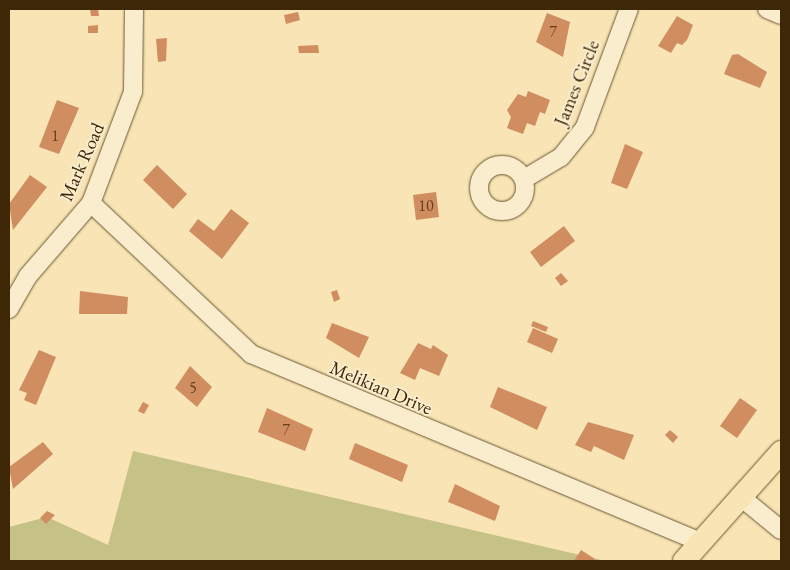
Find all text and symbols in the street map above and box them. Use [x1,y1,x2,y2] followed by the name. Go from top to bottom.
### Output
[549,22,557,42] house number: 7
[550,37,604,129] street label: James Circle
[55,119,109,205] street label: Mark Road
[51,126,59,146] house number: 1
[418,196,434,216] house number: 10
[326,356,436,420] street label: Melikian Drive
[189,378,197,398] house number: 5
[282,420,290,440] house number: 7

